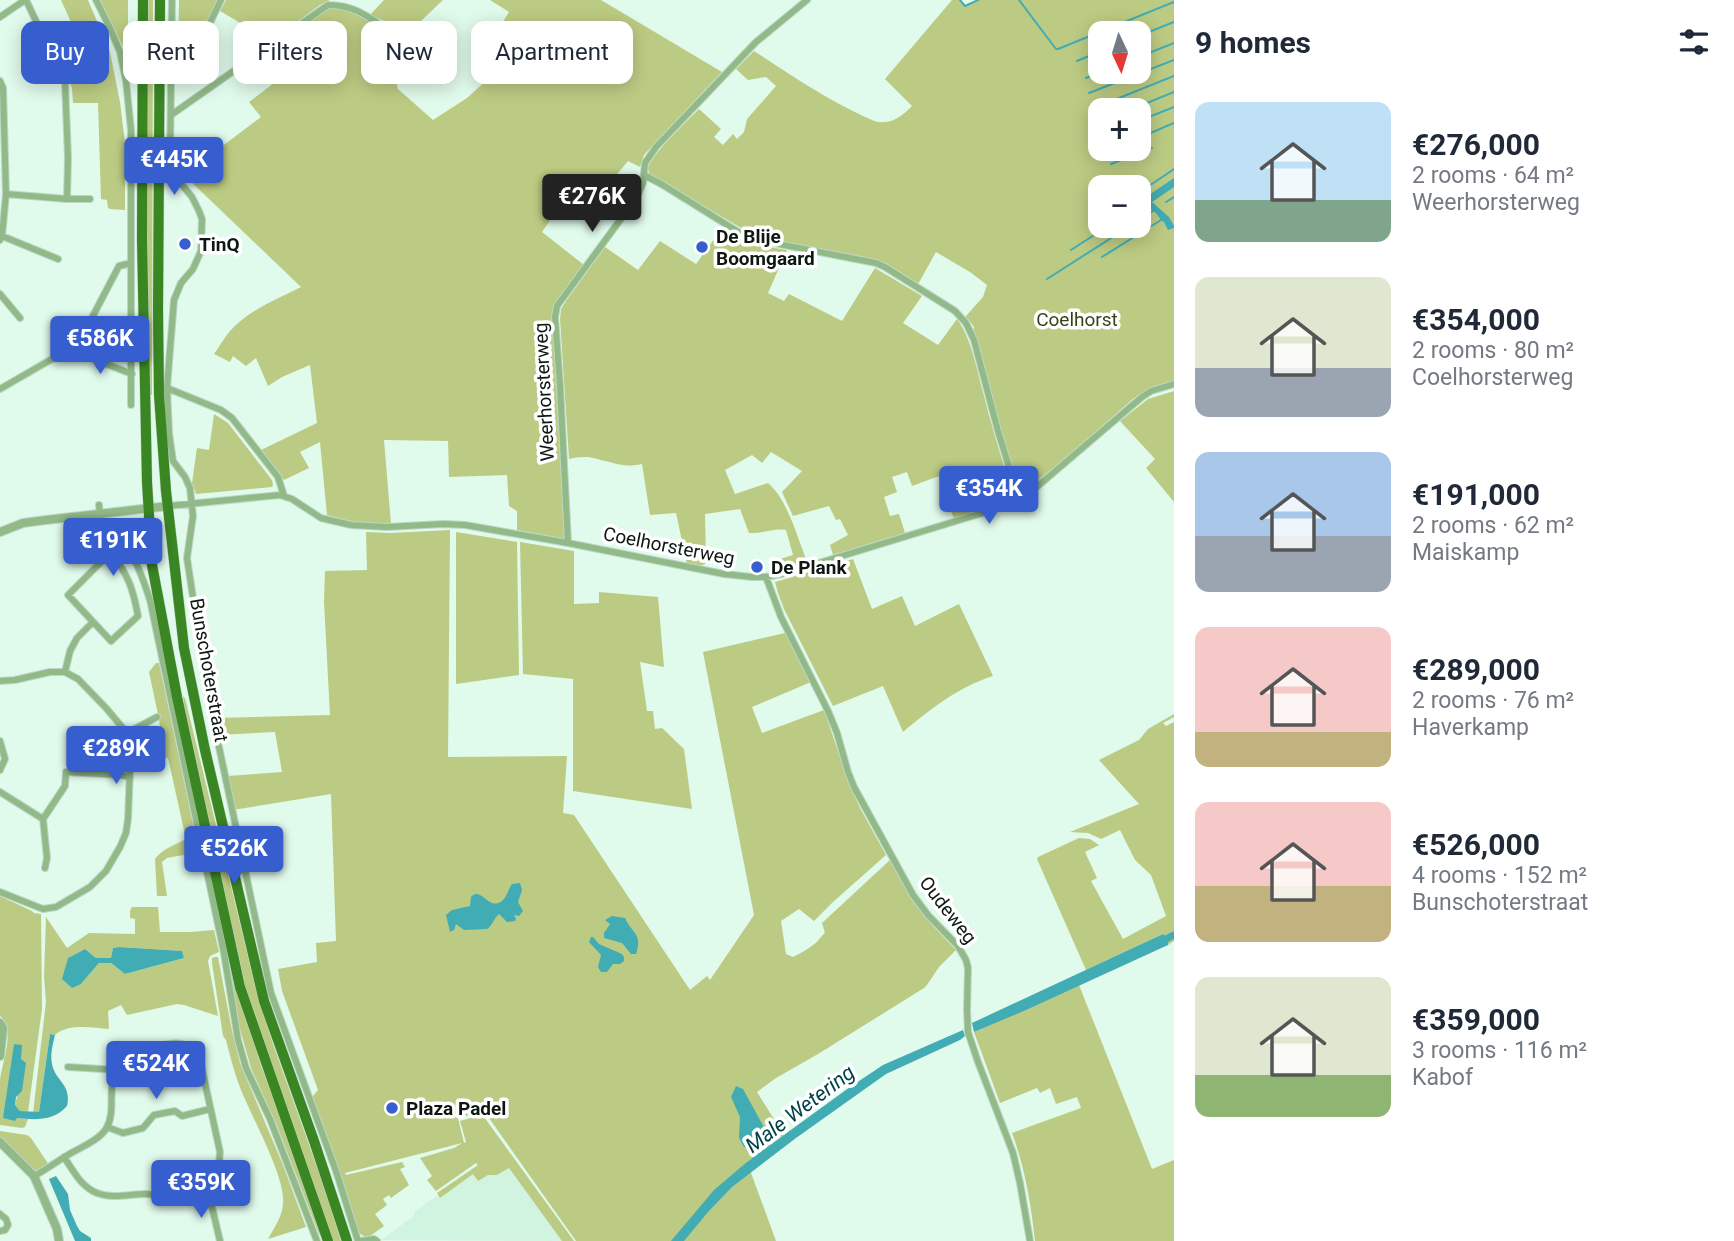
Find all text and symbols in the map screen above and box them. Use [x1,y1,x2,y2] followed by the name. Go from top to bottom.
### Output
[21,21,109,84] chip: Buy
[123,21,219,84] chip: Rent
[233,21,347,84] chip: Filters
[361,21,457,84] chip: New
[471,21,633,84] chip: Apartment
[1088,21,1152,84] north arrow
[1088,21,1151,238] map controls
[1675,23,1713,61] icon: filters
[1195,25,1311,60] text: 9 homes
[1088,98,1151,161] button: +
[1412,127,1540,162] text: €276,000
[1251,130,1335,214] icon: home
[125,138,223,197] pin: €445K
[140,146,208,173] text: €445K
[1412,162,1574,189] text: 2 rooms · 64 m²
[543,174,641,234] pin: €276K
[1088,175,1151,238] button: −
[558,183,626,210] text: €276K
[1412,189,1580,216] text: Weerhorsterweg
[716,225,815,270] place label: De Blije Boomgaard
[199,233,240,256] place label: TinQ
[177,236,193,252] marker: TinQ
[694,239,710,255] marker: De Blije Boomgaard
[1412,302,1540,337] text: €354,000
[1251,305,1335,389] icon: home
[1036,308,1118,331] park label: Coelhorst
[51,316,149,376] pin: €586K
[529,322,559,462] street label: Weerhorsterweg
[66,325,134,352] text: €586K
[1412,337,1574,364] text: 2 rooms · 80 m²
[1412,364,1573,391] text: Coelhorsterweg
[940,466,1038,526] pin: €354K
[955,475,1023,502] text: €354K
[1412,477,1540,512] text: €191,000
[1251,480,1335,564] icon: home
[1412,512,1574,539] text: 2 rooms · 62 m²
[64,518,162,578] pin: €191K
[601,522,737,570] street label: Coelhorsterweg
[79,527,147,554] text: €191K
[1412,539,1519,566] text: Maiskamp
[771,556,847,579] place label: De Plank
[749,559,765,575] marker: De Plank
[185,596,233,744] street label: Bunschoterstraat
[1412,652,1540,687] text: €289,000
[1251,655,1335,739] icon: home
[1412,687,1574,714] text: 2 rooms · 76 m²
[1412,714,1529,741] text: Haverkamp
[67,726,165,786] pin: €289K
[82,735,150,762] text: €289K
[185,826,283,886] pin: €526K
[1412,827,1540,862] text: €526,000
[1251,830,1335,914] icon: home
[200,835,268,862] text: €526K
[1412,862,1587,889] text: 4 rooms · 152 m²
[915,872,981,948] street label: Oudeweg
[1412,889,1588,916] text: Bunschoterstraat
[1412,1002,1540,1037] text: €359,000
[1251,1005,1335,1089] icon: home
[1412,1037,1587,1064] text: 3 rooms · 116 m²
[107,1042,205,1101] pin: €524K
[122,1050,190,1077] text: €524K
[741,1060,859,1158] water label: Male Wetering
[1412,1064,1473,1091] text: Kabof
[406,1097,506,1120] place label: Plaza Padel
[384,1100,400,1116] marker: Plaza Padel
[152,1160,250,1220] pin: €359K
[167,1169,235,1196] text: €359K

